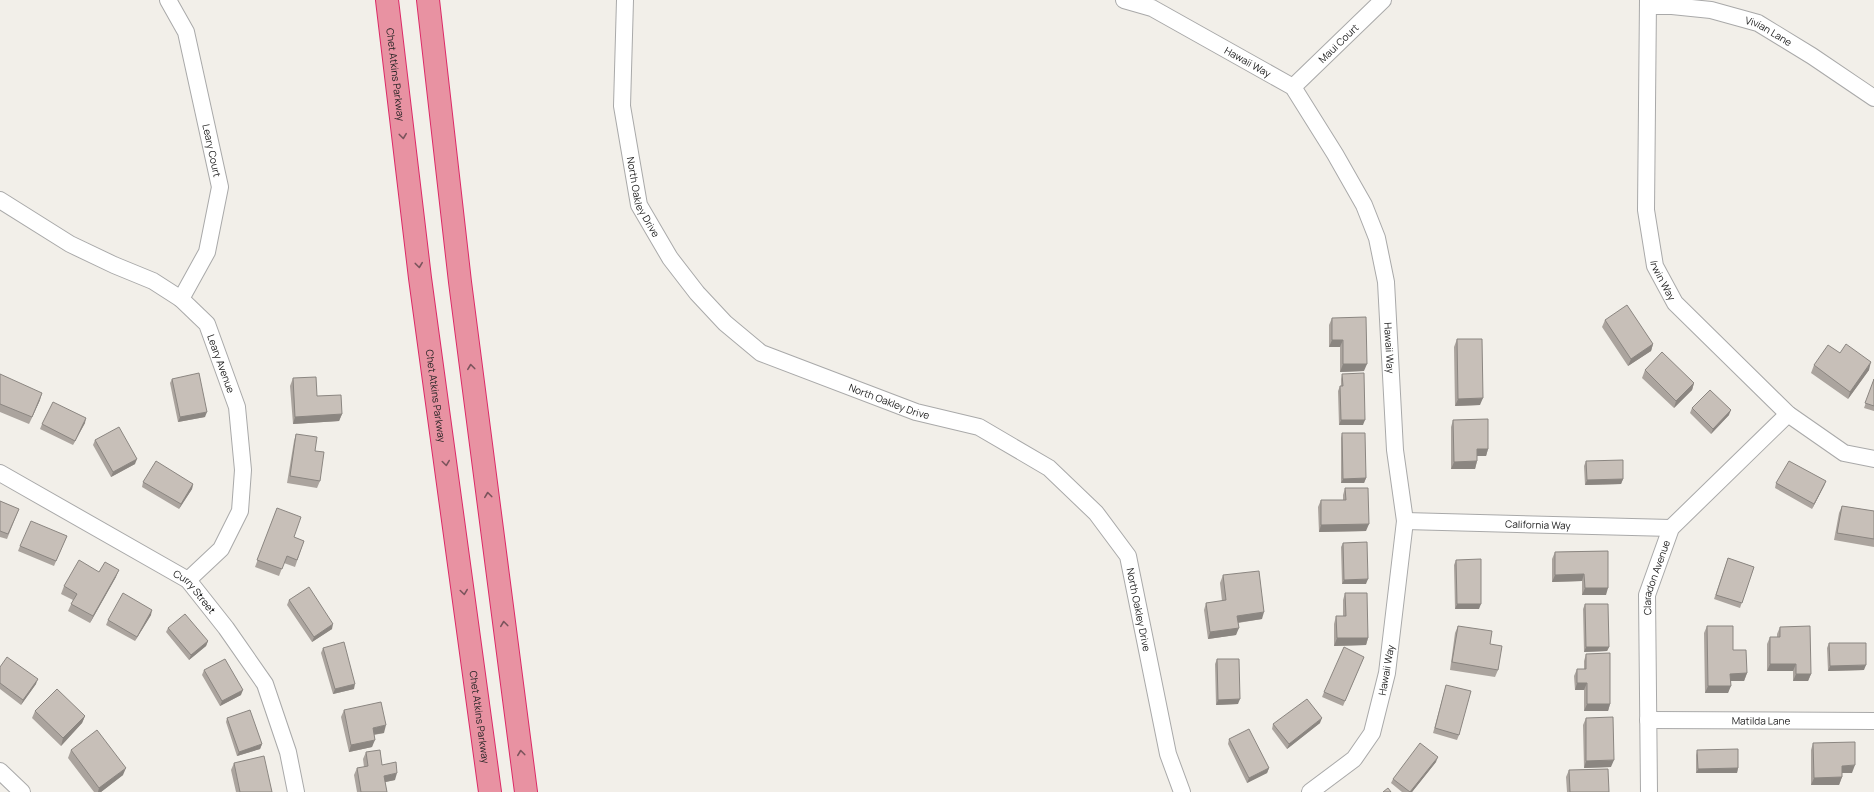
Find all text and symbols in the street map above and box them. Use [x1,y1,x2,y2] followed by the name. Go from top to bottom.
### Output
[1744,13,1795,49] street label: Vivian Lane
[1315,20,1361,66] street label: Maui Court
[383,27,408,122] street label: Chet Atkins Parkway
[1222,43,1274,81] street label: Hawaii Way
[199,123,225,178] street label: Leary Court
[398,133,407,139] one-way arrow
[624,156,663,240] street label: North Oakley Drive
[1647,260,1680,303] street label: Irwin Way
[414,262,423,268] one-way arrow
[1381,322,1398,375] street label: Hawaii Way
[204,332,238,395] street label: Leary Avenue
[423,349,449,444] street label: Chet Atkins Parkway
[467,364,476,370] one-way arrow
[847,380,931,422] street label: North Oakley Drive
[441,460,450,466] one-way arrow
[484,492,493,499] one-way arrow
[1505,517,1572,532] street label: California Way
[1640,538,1673,615] street label: Claradon Avenue
[171,566,219,617] street label: Curry Street
[1124,566,1154,653] street label: North Oakley Drive
[459,589,468,595] one-way arrow
[500,621,509,627] one-way arrow
[1375,643,1397,696] street label: Hawaii Way
[467,670,493,765] street label: Chet Atkins Parkway
[1732,713,1790,728] street label: Matilda Lane
[517,750,526,756] one-way arrow

